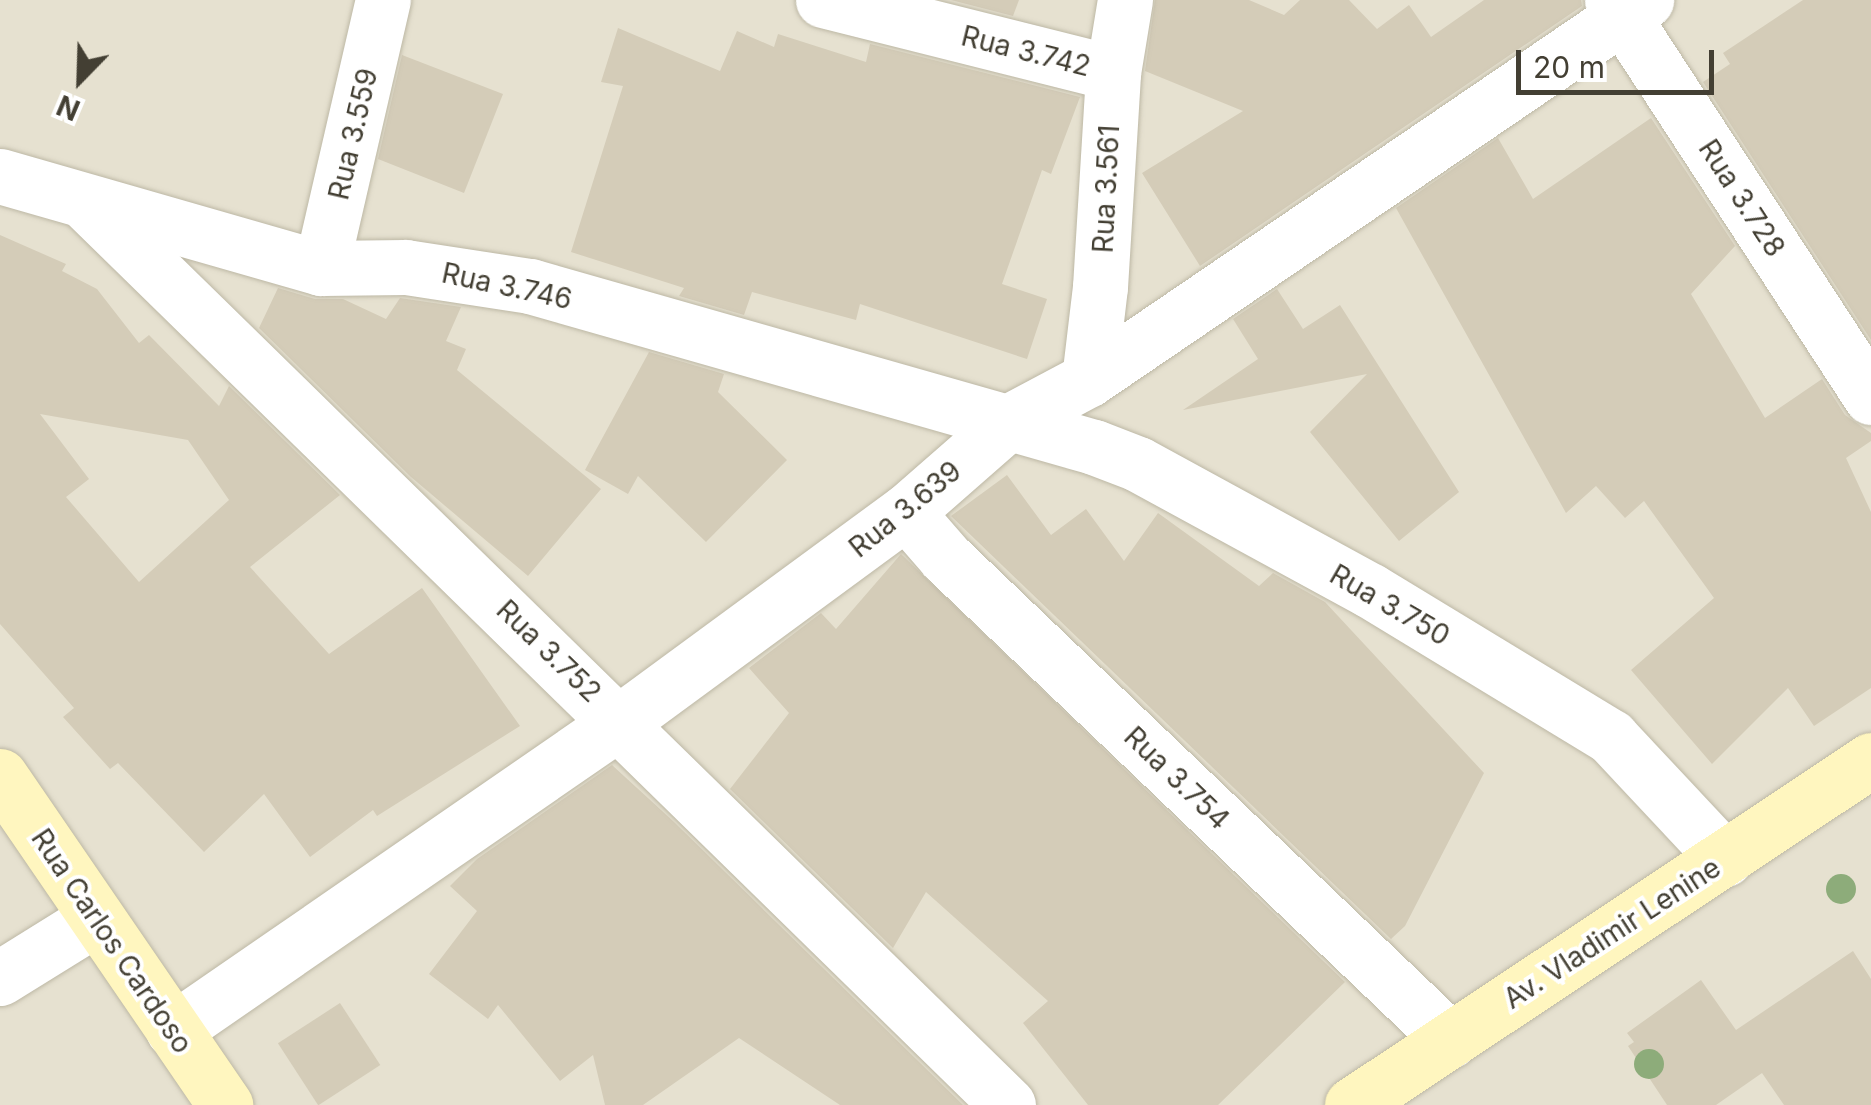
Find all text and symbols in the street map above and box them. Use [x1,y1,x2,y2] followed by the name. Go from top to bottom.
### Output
[958,19,1094,83] street label: Rua 3.742
[30,30,130,130] north arrow
[1521,30,1718,92] scale bar
[1533,49,1605,85] text: 20 m
[322,65,384,203] street label: Rua 3.559
[52,88,85,127] text: N
[1086,124,1126,254] street label: Rua 3.561
[1692,133,1792,263] street label: Rua 3.728
[439,256,575,316] street label: Rua 3.746
[842,454,968,564] street label: Rua 3.639
[1324,557,1456,653] street label: Rua 3.750
[490,593,608,709] street label: Rua 3.752
[1117,720,1237,836] street label: Rua 3.754
[24,822,200,1060] street label: Rua Carlos Cardoso
[1497,850,1727,1016] street label: Av. Vladimir Lenine

